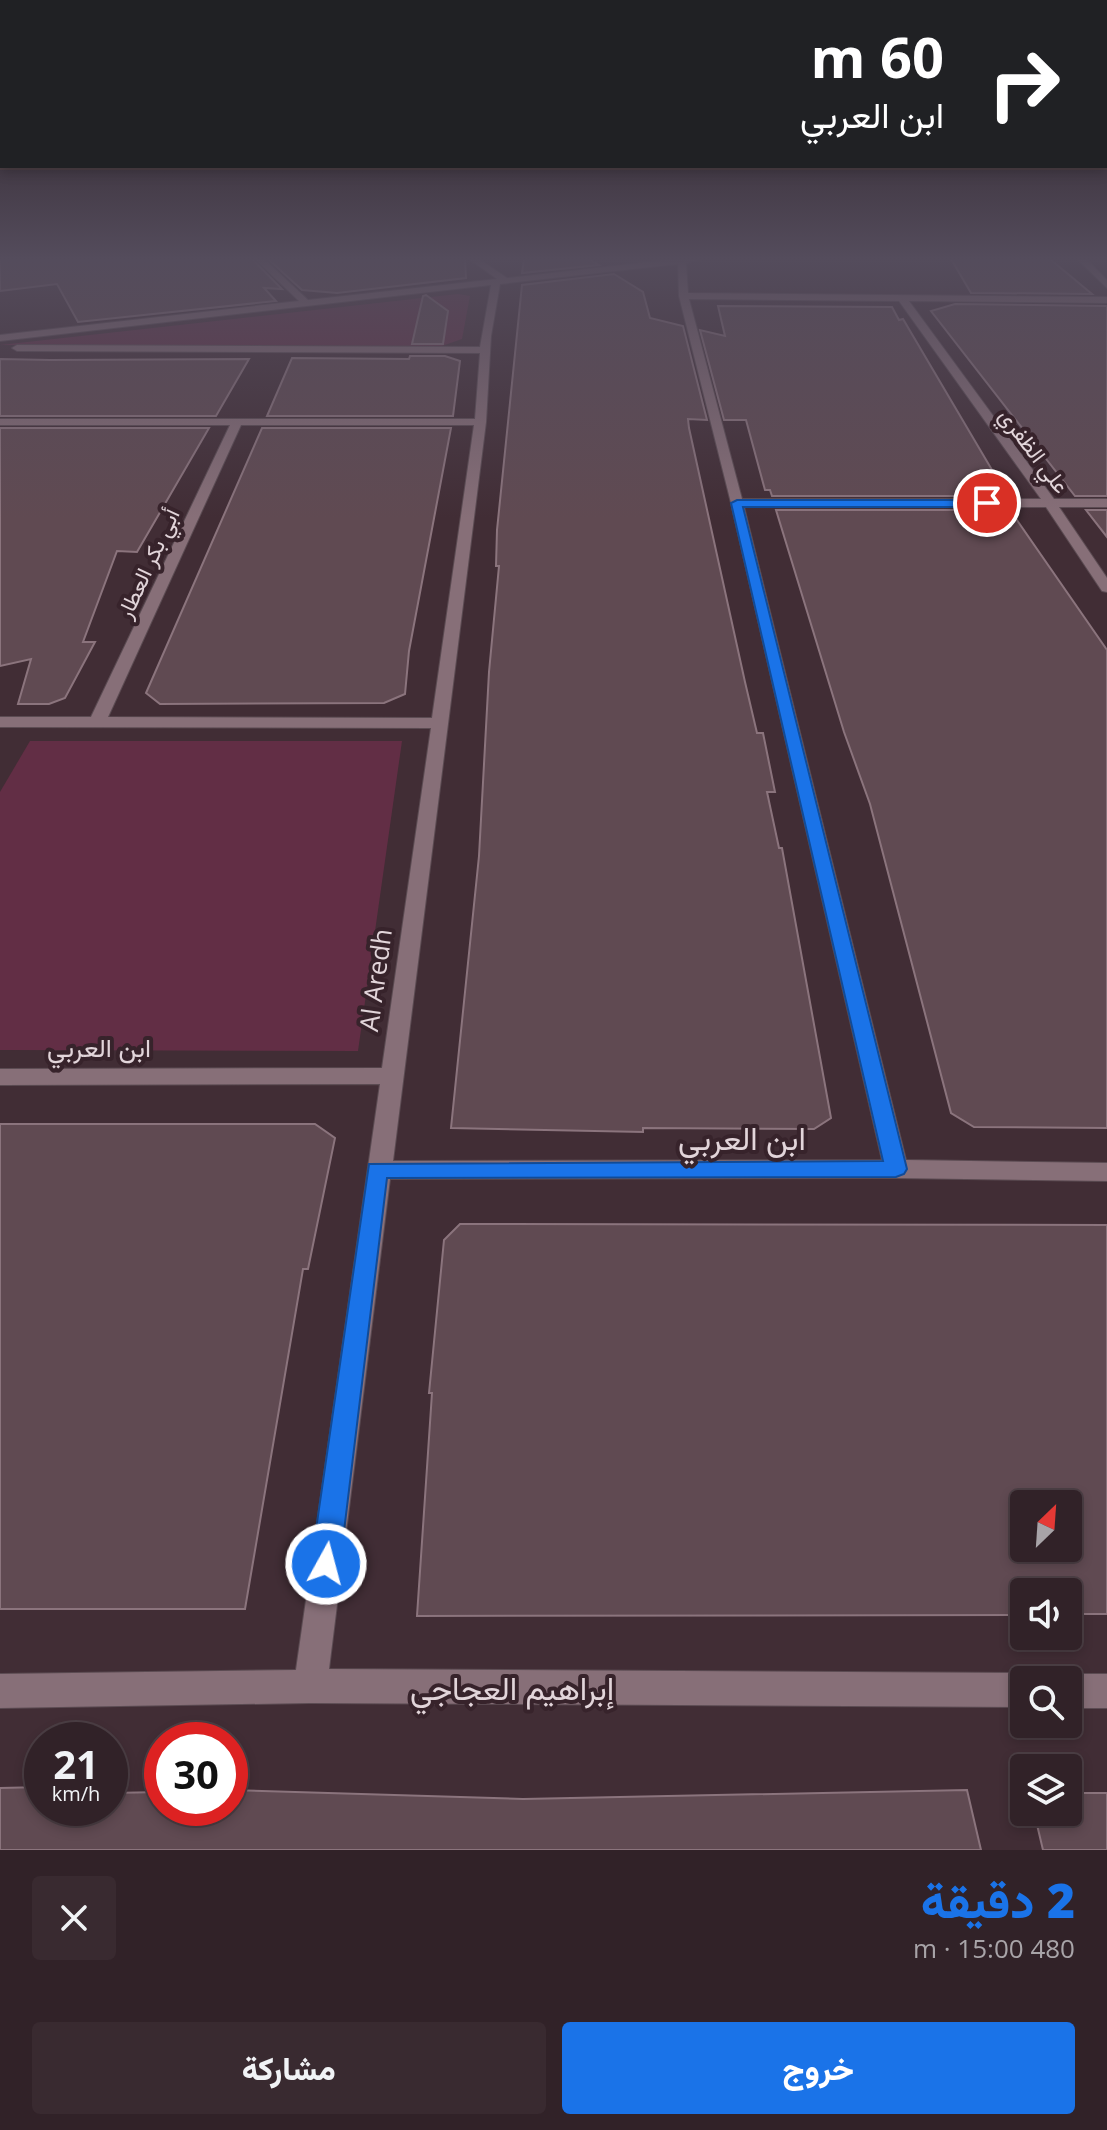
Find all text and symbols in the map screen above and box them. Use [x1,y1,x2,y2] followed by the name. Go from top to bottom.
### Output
[810,18,944,94] text: 60 m
[972,32,1076,136] icon: right
[800,90,944,139] text: ابن العربي
[989,401,1077,502] street label: علي الظفري
[953,469,1021,537] pin
[965,481,1009,525] icon: arrive
[108,503,190,626] street label: أبي بكر العطار
[350,926,400,1034] street label: Al Aredh
[47,1029,151,1069] street label: ابن العربي
[678,1116,806,1165] street label: ابن العربي
[1010,1490,1082,1562] north arrow
[1010,1490,1082,1826] map controls
[284,1522,368,1606] position arrow
[1010,1578,1082,1650] button: sound
[410,1666,614,1715] street label: إبراهيم العجاجي
[1010,1666,1082,1738] button: search
[144,1722,248,1826] speed limit sign: 30
[53,1736,99,1791] text: 21
[1010,1754,1082,1826] button: layers
[52,1780,100,1807] text: km/h
[921,1867,1075,1932] text: 2 دقيقة
[32,1876,116,1960] button: close
[913,1930,1075,1966] text: 480 m · 15:00
[32,2022,546,2114] button: مشاركة
[562,2022,1075,2114] button: خروج

